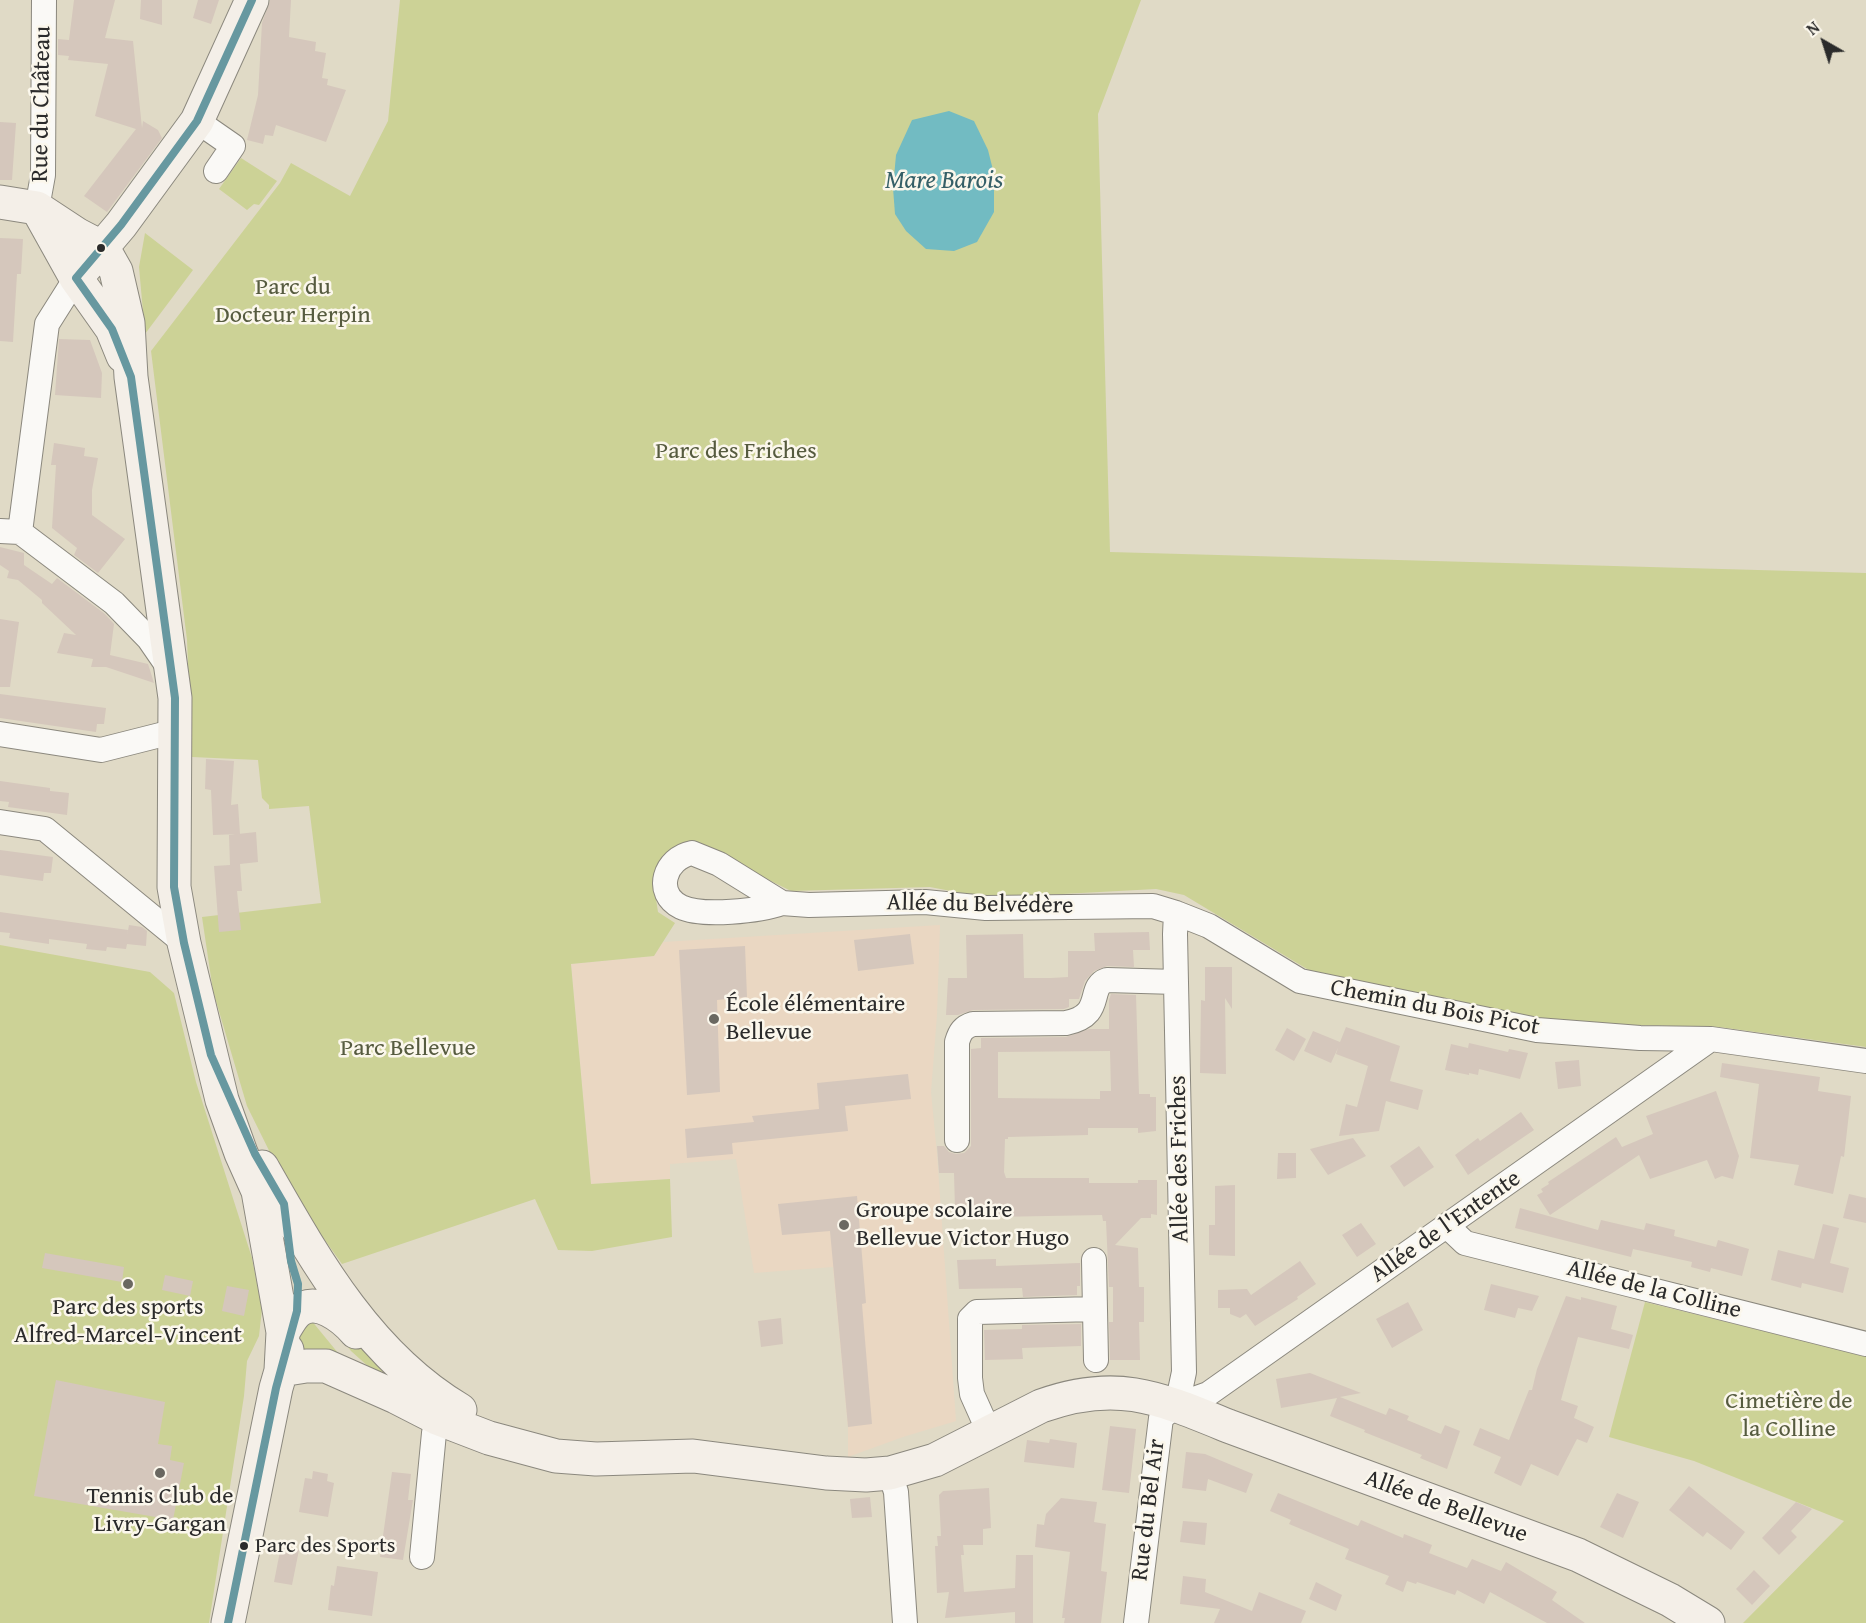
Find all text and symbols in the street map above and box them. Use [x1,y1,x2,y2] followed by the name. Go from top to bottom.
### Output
[1794,12,1854,72] north arrow
[1801,15,1824,41] text: N
[26,26,58,182] street label: Rue du Château
[885,165,1003,197] water label: Mare Barois
[95,242,107,254] unlabelled marker
[215,274,371,330] park label: Parc du Docteur Herpin
[655,438,817,466] park label: Parc des Friches
[886,889,1074,921] street label: Allée du Belvédère
[1328,974,1542,1042] street label: Chemin du Bois Picot
[726,991,905,1047] place label: École élémentaire Bellevue
[707,1012,721,1026] marker: École élémentaire Bellevue
[340,1035,476,1063] park label: Parc Bellevue
[1164,1075,1196,1243] street label: Allée des Friches
[1365,1165,1527,1289] street label: Allée de l'Entente
[856,1197,1069,1253] place label: Groupe scolaire Bellevue Victor Hugo
[837,1218,851,1232] marker: Groupe scolaire Bellevue Victor Hugo
[1564,1254,1744,1326] street label: Allée de la Colline
[121,1277,135,1291] marker: Parc des sports Alfred-Marcel-Vincent
[14,1294,242,1350] place label: Parc des sports Alfred-Marcel-Vincent
[1725,1388,1853,1444] park label: Cimetière de la Colline
[1126,1438,1172,1582] street label: Rue du Bel Air
[1361,1464,1531,1550] street label: Allée de Bellevue
[153,1466,167,1480] marker: Tennis Club de Livry-Gargan
[87,1483,233,1539] place label: Tennis Club de Livry-Gargan
[255,1533,396,1559] place label: Parc des Sports
[238,1540,250,1552] marker: Parc des Sports

